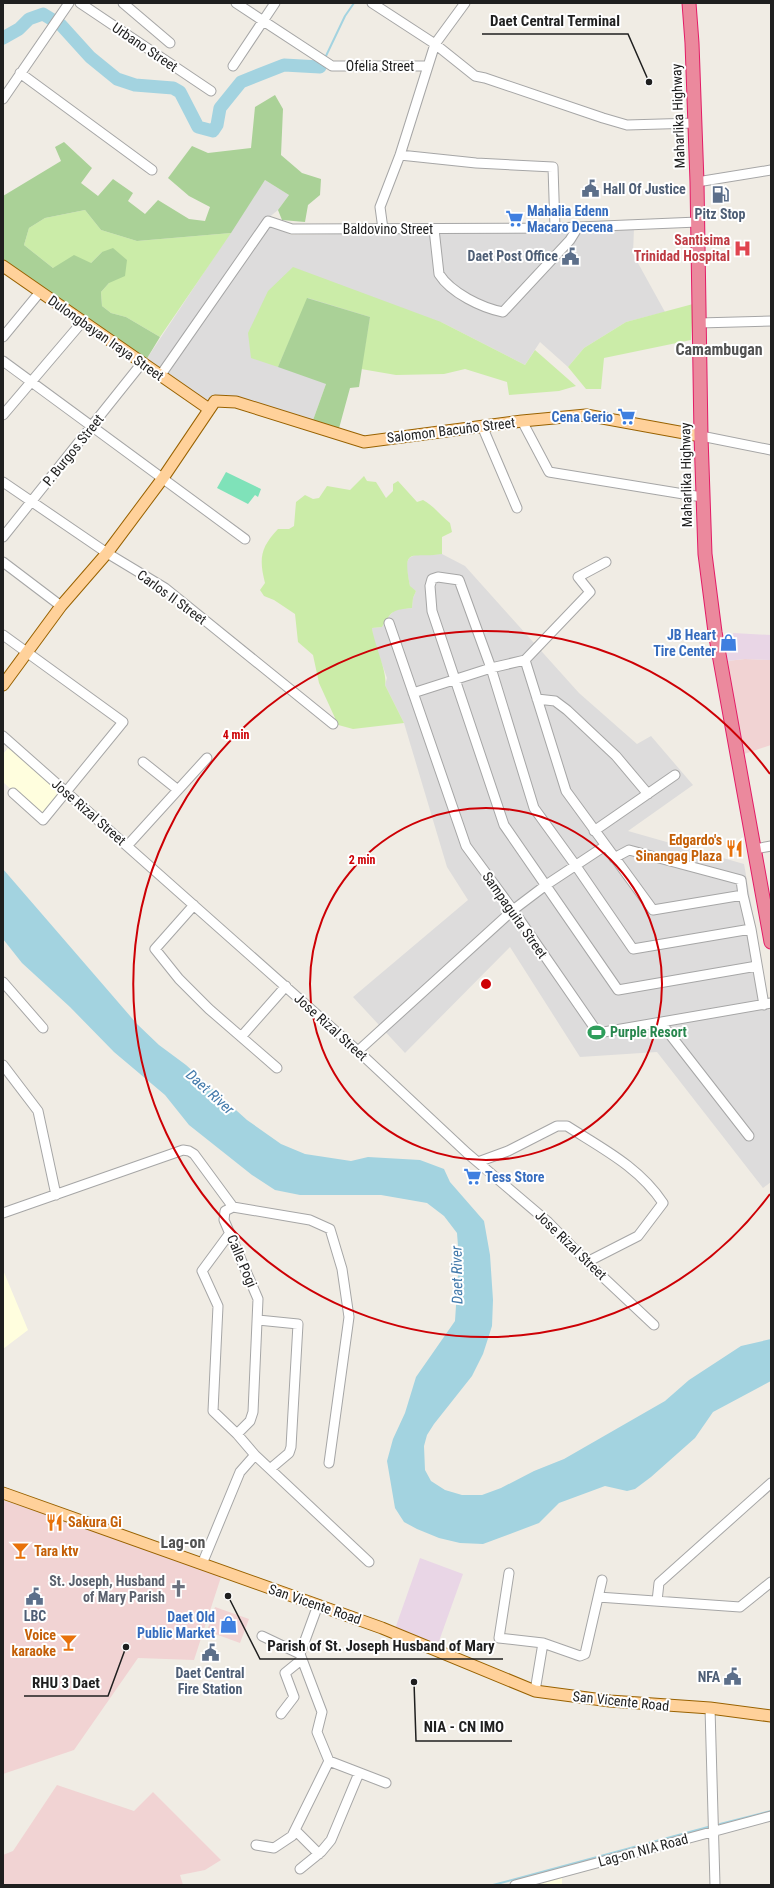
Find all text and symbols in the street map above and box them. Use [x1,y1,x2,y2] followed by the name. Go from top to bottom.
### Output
[482,7,628,34] callout: Daet Central Terminal
[490,12,620,30] text: Daet Central Terminal
[109,19,181,75] street label: Urbano Street
[346,58,414,74] street label: Ofelia Street
[668,63,688,169] street label: Maharlika Highway
[580,179,600,199] public building icon: Hall Of Justice
[603,181,686,197] place label: Hall Of Justice
[710,184,730,204] fuel station icon: Pitz Stop
[527,203,613,235] place label: Mahalia Edenn Macaro Decena
[695,206,745,222] place label: Pitz Stop
[504,209,524,229] supermarket icon: Mahalia Edenn Macaro Decena
[343,221,433,237] street label: Baldovino Street
[634,232,730,264] place label: Santisima Trinidad Hospital
[733,238,753,258] hospital icon: Santisima Trinidad Hospital
[561,246,581,266] public building icon: Daet Post Office
[467,248,558,264] place label: Daet Post Office
[45,292,167,384] street label: Dulongbayan Iraya Street
[675,340,763,359] district label: Camambugan
[616,407,636,427] supermarket icon: Cena Gerio
[552,409,613,425] place label: Cena Gerio
[39,411,107,489] street label: P. Burgos Street
[386,414,516,446] street label: Salomon Bacuño Street
[677,422,695,528] street label: Maharlika Highway
[134,566,210,628] street label: Carlos II Street
[653,627,716,659] place label: JB Heart Tire Center
[719,633,739,653] shop icon: JB Heart Tire Center
[223,728,249,742] text: 4 min
[49,776,129,848] street label: Jose Rizal Street
[636,832,722,864] place label: Edgardo's Sinangag Plaza
[725,838,745,858] restaurant icon: Edgardo's Sinangag Plaza
[349,853,375,867] text: 2 min
[479,869,551,961] street label: Sampaguita Street
[479,977,493,991] centre of rings
[291,990,371,1064] street label: Jose Rizal Street
[587,1022,607,1042] sports icon: Purple Resort
[610,1024,687,1040] place label: Purple Resort
[182,1066,238,1119] water label: Daet River
[462,1167,482,1187] supermarket icon: Tess Store
[485,1169,545,1185] place label: Tess Store
[532,1207,610,1283] street label: Jose Rizal Street
[224,1232,260,1290] street label: Calle Pogi
[447,1245,467,1304] water label: Daet River
[45,1512,65,1532] restaurant icon: Sakura Gi
[68,1514,122,1530] place label: Sakura Gi
[161,1533,206,1552] district label: Lag-on
[11,1541,31,1561] bar icon: Tara ktv
[34,1543,79,1559] place label: Tara ktv
[49,1573,165,1605] place label: St. Joseph, Husband of Mary Parish
[168,1579,188,1599] church icon: St. Joseph, Husband of Mary Parish
[267,1581,363,1627] street label: San Vicente Road
[25,1586,45,1606] public building icon: LBC
[24,1608,46,1624] place label: LBC
[137,1609,215,1641] place label: Daet Old Public Market
[218,1615,238,1635] shop icon: Daet Old Public Market
[11,1627,56,1659] place label: Voice karaoke
[260,1632,503,1659] callout: Parish of St. Joseph Husband of Mary
[59,1633,79,1653] bar icon: Voice karaoke
[267,1637,495,1655] text: Parish of St. Joseph Husband of Mary
[200,1643,220,1663] public building icon: Daet Central Fire Station
[175,1665,245,1697] place label: Daet Central Fire Station
[723,1667,743,1687] public building icon: NFA
[24,1669,108,1696] callout: RHU 3 Daet
[698,1669,721,1685] place label: NFA
[32,1674,100,1692] text: RHU 3 Daet
[572,1688,670,1714] street label: San Vicente Road
[416,1714,512,1741] callout: NIA - CN IMO
[424,1718,504,1736] text: NIA - CN IMO
[596,1830,690,1870] street label: Lag-on NIA Road

